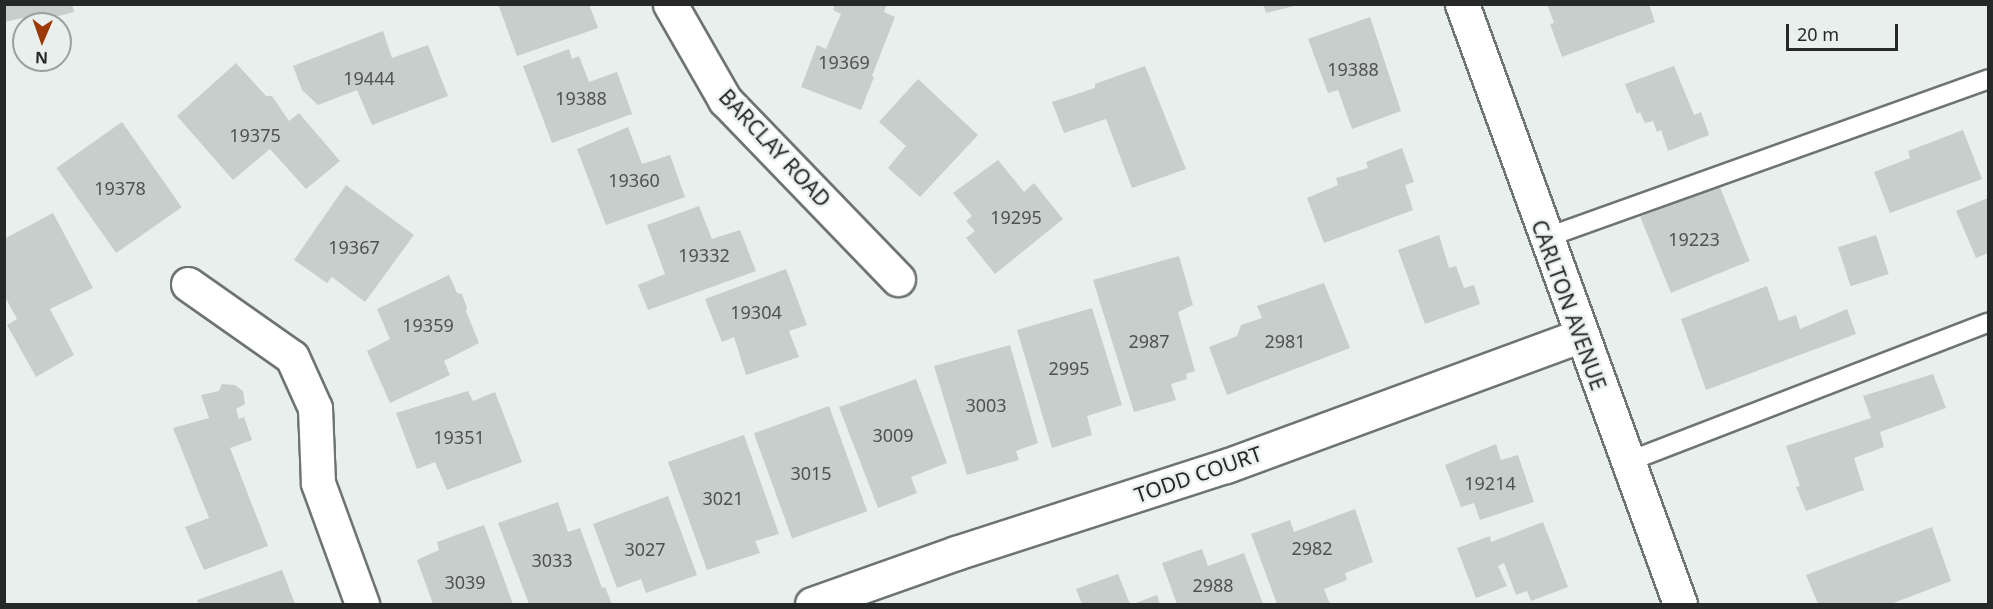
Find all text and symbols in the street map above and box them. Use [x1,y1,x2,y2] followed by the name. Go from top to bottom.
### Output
[12,12,72,72] north arrow
[1789,12,1902,50] scale bar
[1797,22,1839,46] text: 20 m
[35,47,48,69] text: N
[818,51,870,73] house number: 19369
[1327,58,1379,80] house number: 19388
[343,67,395,89] house number: 19444
[714,84,836,212] street label: BARCLAY ROAD
[555,87,607,109] house number: 19388
[229,124,281,146] house number: 19375
[608,169,660,191] house number: 19360
[94,177,146,199] house number: 19378
[990,206,1042,228] house number: 19295
[1527,216,1611,394] street label: CARLTON AVENUE
[1668,228,1720,250] house number: 19223
[328,236,380,258] house number: 19367
[678,244,730,266] house number: 19332
[730,301,782,323] house number: 19304
[402,314,454,336] house number: 19359
[1128,330,1170,352] house number: 2987
[1264,330,1306,352] house number: 2981
[1048,357,1090,379] house number: 2995
[965,394,1007,416] house number: 3003
[872,424,914,446] house number: 3009
[433,426,485,448] house number: 19351
[1131,440,1265,508] street label: TODD COURT
[790,462,832,484] house number: 3015
[1464,472,1516,494] house number: 19214
[702,487,744,509] house number: 3021
[1291,537,1333,559] house number: 2982
[624,538,666,560] house number: 3027
[531,549,573,571] house number: 3033
[444,571,486,593] house number: 3039
[1192,574,1234,596] house number: 2988

